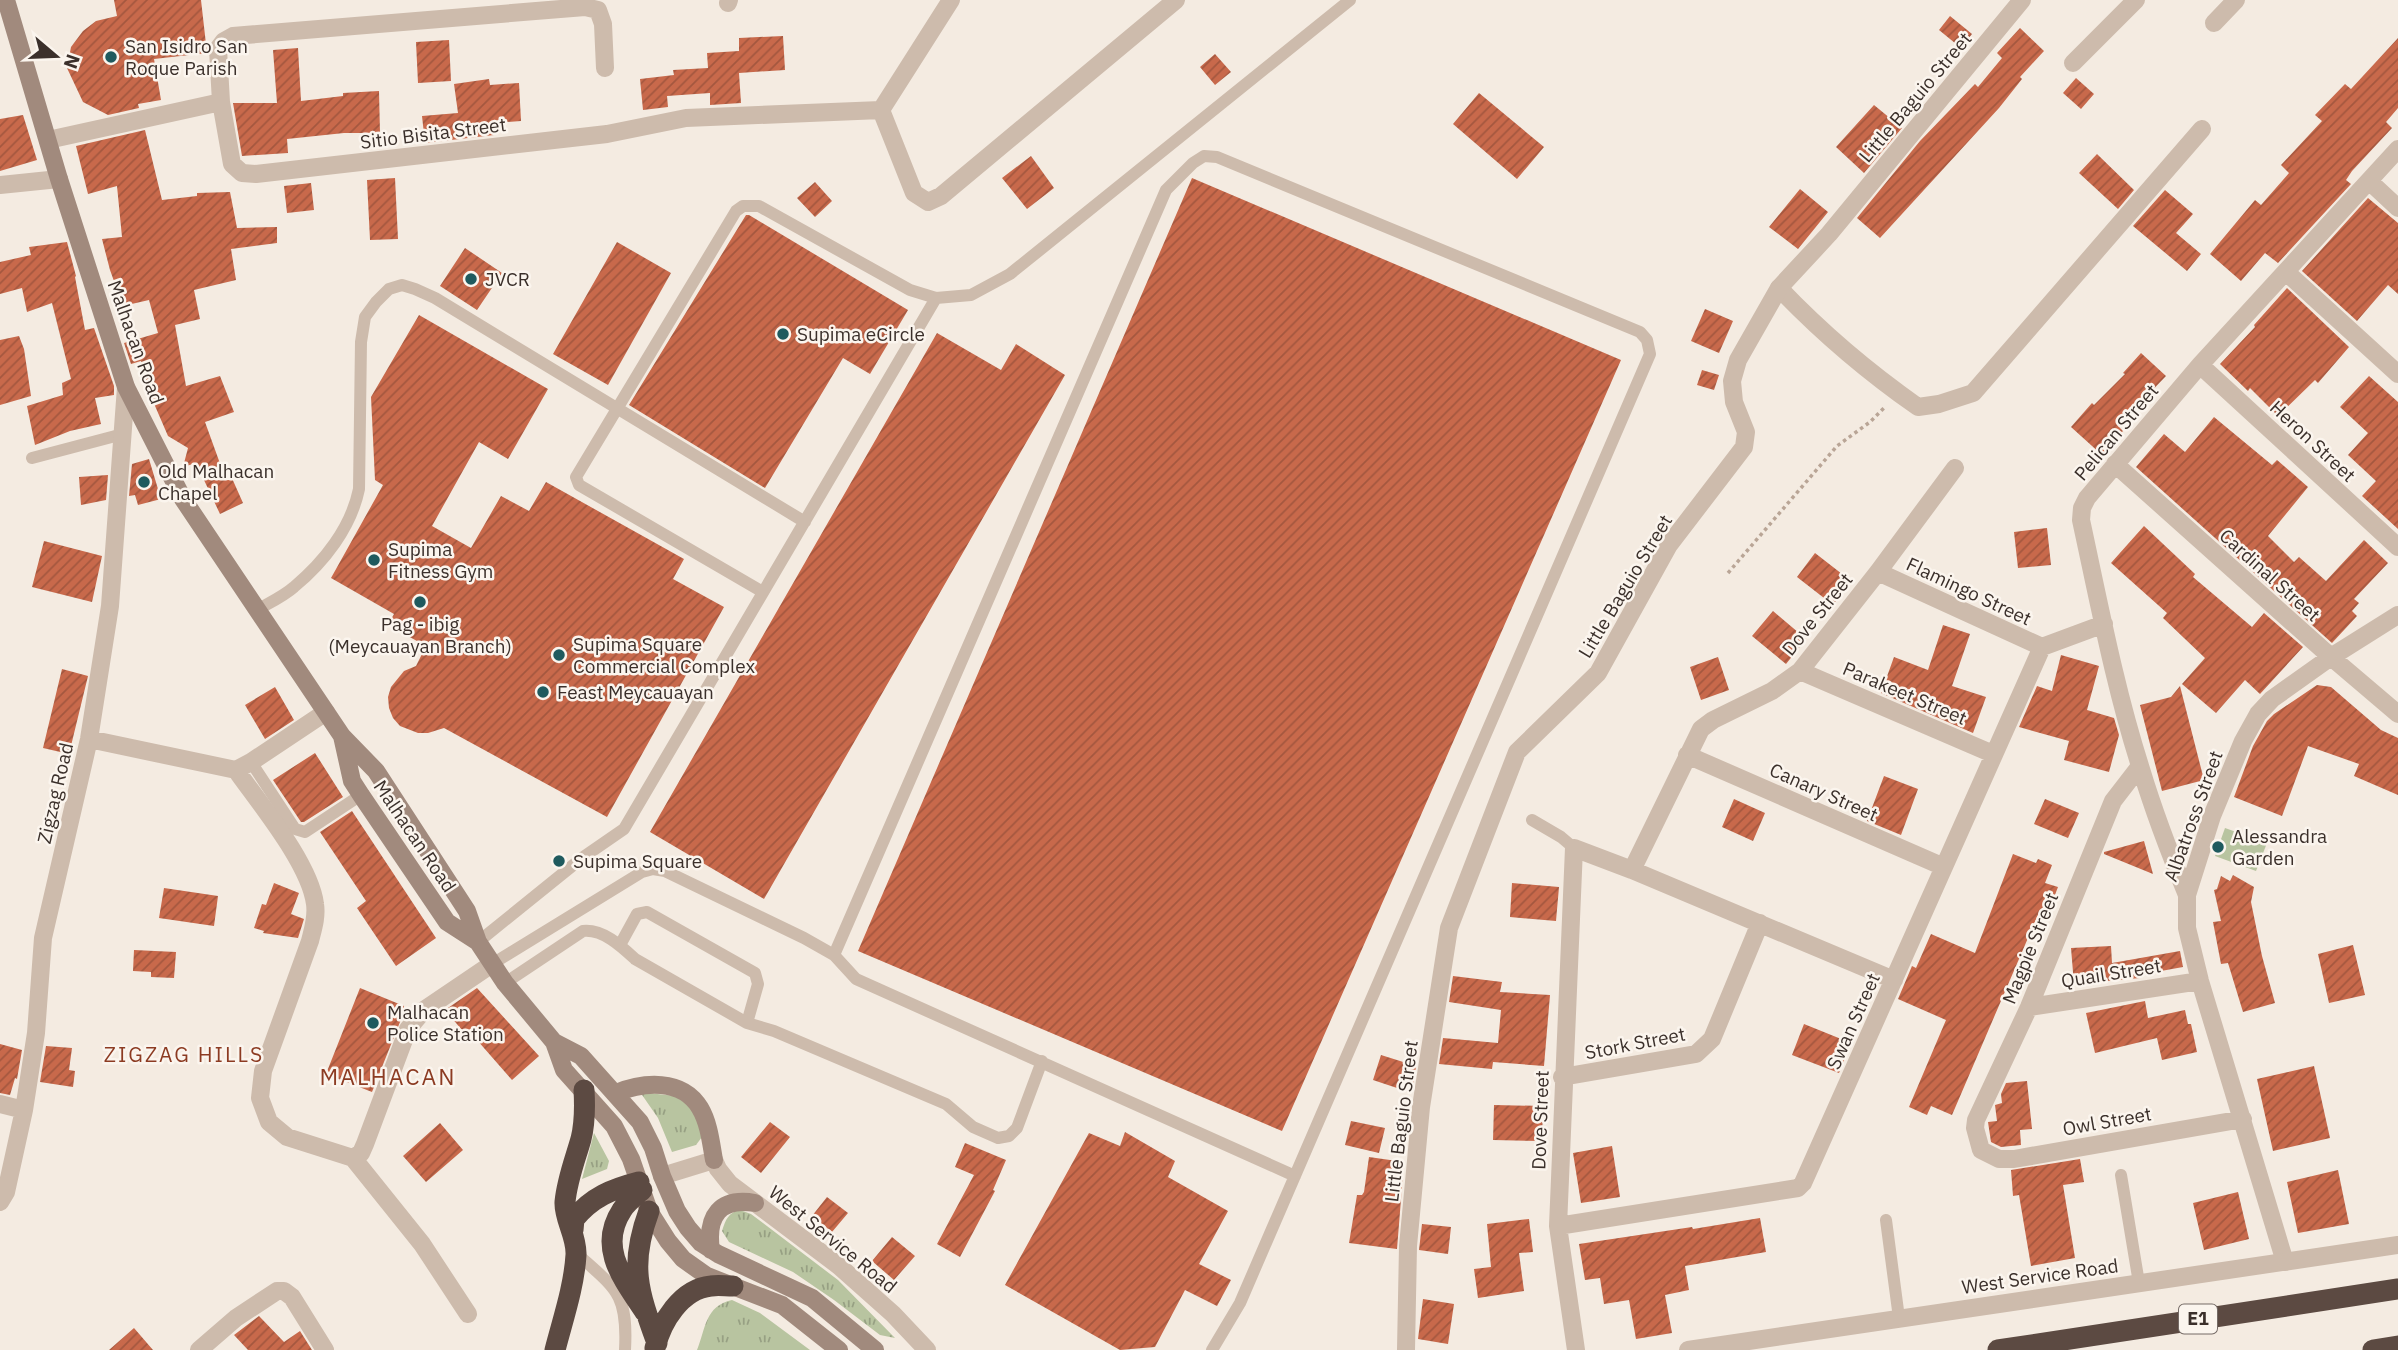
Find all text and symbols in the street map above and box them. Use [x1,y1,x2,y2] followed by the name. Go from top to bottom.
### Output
[21,21,91,91] north arrow
[1853,27,1977,167] street label: Little Baguio Street
[125,34,248,80] place label: San Isidro San Roque Parish
[103,49,119,65] marker: San Isidro San Roque Parish
[58,51,86,72] text: N
[359,112,507,154] street label: Sitio Bisita Street
[485,267,530,291] place label: JVCR
[463,271,479,287] marker: JVCR
[102,277,170,407] street label: Malhacan Road
[797,322,925,346] place label: Supima eCircle
[775,326,791,342] marker: Supima eCircle
[2069,379,2163,485] street label: Pelican Street
[2265,395,2361,487] street label: Heron Street
[158,459,274,505] place label: Old Malhacan Chapel
[136,474,152,490] marker: Old Malhacan Chapel
[1573,510,1677,662] street label: Little Baguio Street
[2215,523,2325,627] street label: Cardinal Street
[388,537,493,583] place label: Supima Fitness Gym
[366,552,382,568] marker: Supima Fitness Gym
[1903,552,2035,630] street label: Flamingo Street
[1776,568,1858,660] street label: Dove Street
[412,594,428,610] marker: Pag - ibig (Meycauayan Branch)
[328,612,512,658] place label: Pag - ibig (Meycauayan Branch)
[573,632,755,678] place label: Supima Square Commercial Complex
[551,647,567,663] marker: Supima Square Commercial Complex
[1839,656,1971,730] street label: Parakeet Street
[557,680,714,704] place label: Feast Meycauayan
[535,684,551,700] marker: Feast Meycauayan
[32,740,78,846] street label: Zigzag Road
[2158,747,2228,885] street label: Albatross Street
[1766,757,1882,827] street label: Canary Street
[369,775,461,897] street label: Malhacan Road
[2232,824,2327,870] place label: Alessandra Garden
[2210,839,2226,855] marker: Alessandra Garden
[573,849,702,873] place label: Supima Square
[551,853,567,869] marker: Supima Square
[1997,889,2063,1007] street label: Magpie Street
[2059,953,2163,993] street label: Quail Street
[1821,969,1885,1073] street label: Swan Street
[387,1000,504,1046] place label: Malhacan Police Station
[365,1015,381,1031] marker: Malhacan Police Station
[1583,1022,1687,1064] street label: Stork Street
[1379,1039,1423,1203] street label: Little Baguio Street
[104,1040,264,1068] district label: ZIGZAG HILLS
[320,1061,456,1091] district label: MALHACAN
[1526,1070,1554,1170] street label: Dove Street
[2061,1101,2153,1141] street label: Owl Street
[764,1180,902,1298] street label: West Service Road
[1960,1253,2120,1299] street label: West Service Road
[2179,1304,2217,1334] road number: E1

